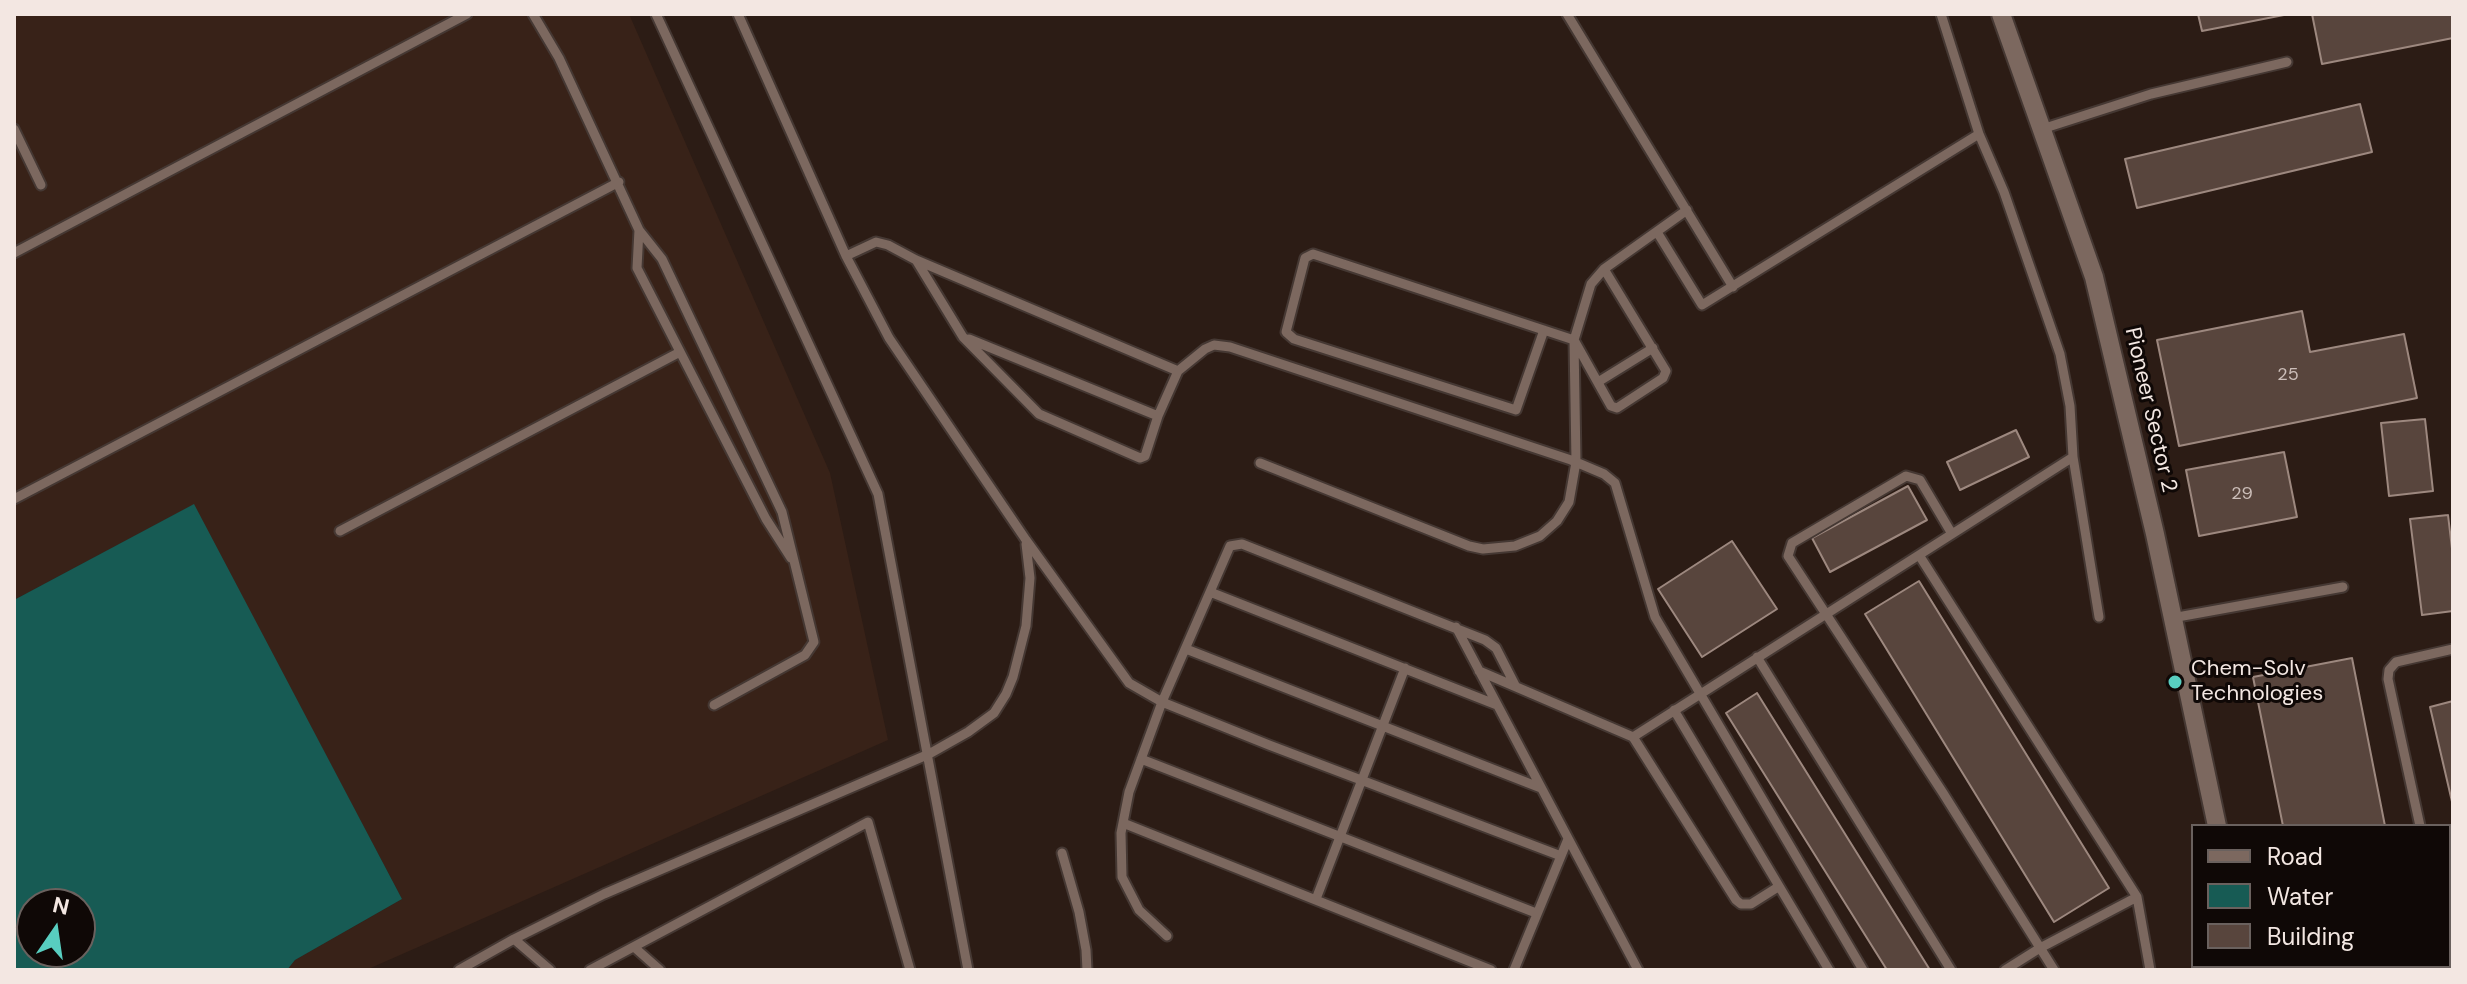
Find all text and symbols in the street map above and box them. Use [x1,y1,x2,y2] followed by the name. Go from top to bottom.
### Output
[2118,325,2182,495] street label: Pioneer Sector 2
[2277,364,2299,386] house number: 25
[2231,483,2253,505] house number: 29
[2191,656,2323,708] place label: Chem-Solv Technologies
[2166,673,2184,691] marker: Chem-Solv Technologies
[2191,824,2451,968] legend
[2267,841,2323,872] text: Road
[2267,881,2333,912] text: Water
[16,888,96,968] north arrow
[50,890,72,922] text: N
[2267,921,2354,952] text: Building

